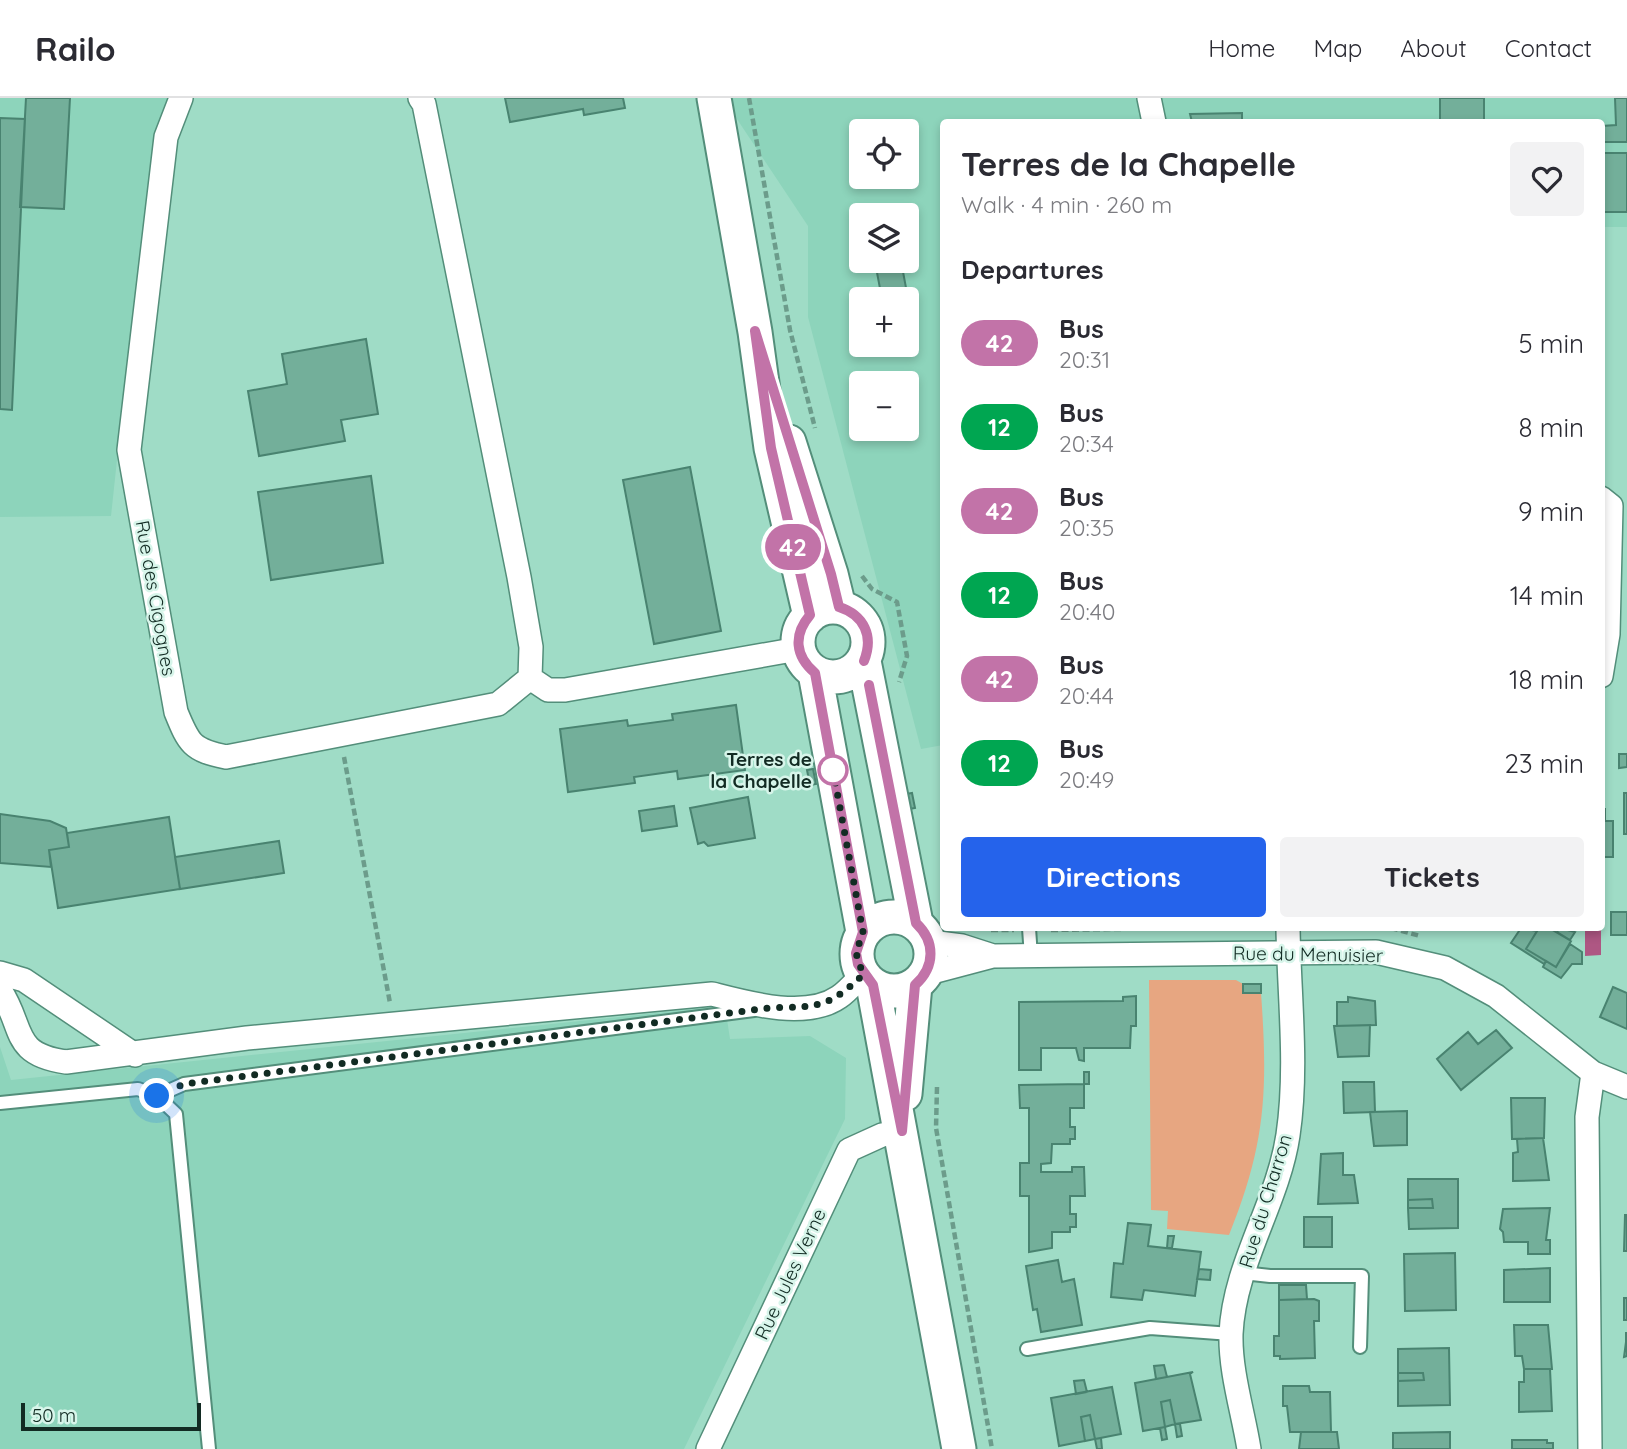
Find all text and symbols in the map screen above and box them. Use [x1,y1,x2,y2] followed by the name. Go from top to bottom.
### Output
[35,28,116,69] text: Railo
[1208,33,1275,63] text: Home
[1313,33,1362,63] text: Map
[1400,33,1467,63] text: About
[1505,33,1592,63] text: Contact
[849,119,919,441] map controls
[849,119,919,189] button: locate
[1510,142,1584,216] button: heart
[961,143,1296,184] text: Terres de la Chapelle
[961,190,1172,219] text: Walk · 4 min · 260 m
[849,203,919,273] button: layers
[961,253,1104,286] text: Departures
[849,287,919,357] button: +
[1059,312,1104,345] text: Bus
[1518,327,1584,360] text: 5 min
[986,328,1013,358] text: 42
[1059,345,1110,374] text: 20:31
[849,371,919,441] button: −
[1059,396,1104,429] text: Bus
[1519,411,1584,444] text: 8 min
[988,412,1011,442] text: 12
[1059,429,1114,458] text: 20:34
[1059,480,1104,513] text: Bus
[1518,495,1584,528] text: 9 min
[986,496,1013,526] text: 42
[1059,513,1114,542] text: 20:35
[131,518,182,678] street label: Rue des Cigognes
[762,524,824,570] line badge: 42
[779,532,807,562] text: 42
[1059,564,1104,597] text: Bus
[1510,579,1584,612] text: 14 min
[988,580,1011,610] text: 12
[1059,597,1116,626] text: 20:40
[1059,648,1104,681] text: Bus
[1509,663,1584,696] text: 18 min
[986,664,1013,694] text: 42
[1059,681,1114,710] text: 20:44
[1059,732,1104,765] text: Bus
[710,747,812,793] place label: Terres de la Chapelle
[1505,747,1584,780] text: 23 min
[988,748,1011,778] text: 12
[818,755,848,785] marker: Terres de la Chapelle
[1059,765,1114,794] text: 20:49
[961,837,1266,917] button: Directions
[1280,837,1584,917] button: Tickets
[1233,941,1384,967] street label: Rue du Menuisier
[139,1078,174,1113] your location
[1233,1131,1297,1271] street label: Rue du Charron
[749,1205,831,1343] street label: Rue Jules Verne
[21,1400,201,1432] scale bar
[32,1403,76,1427] text: 50 m

